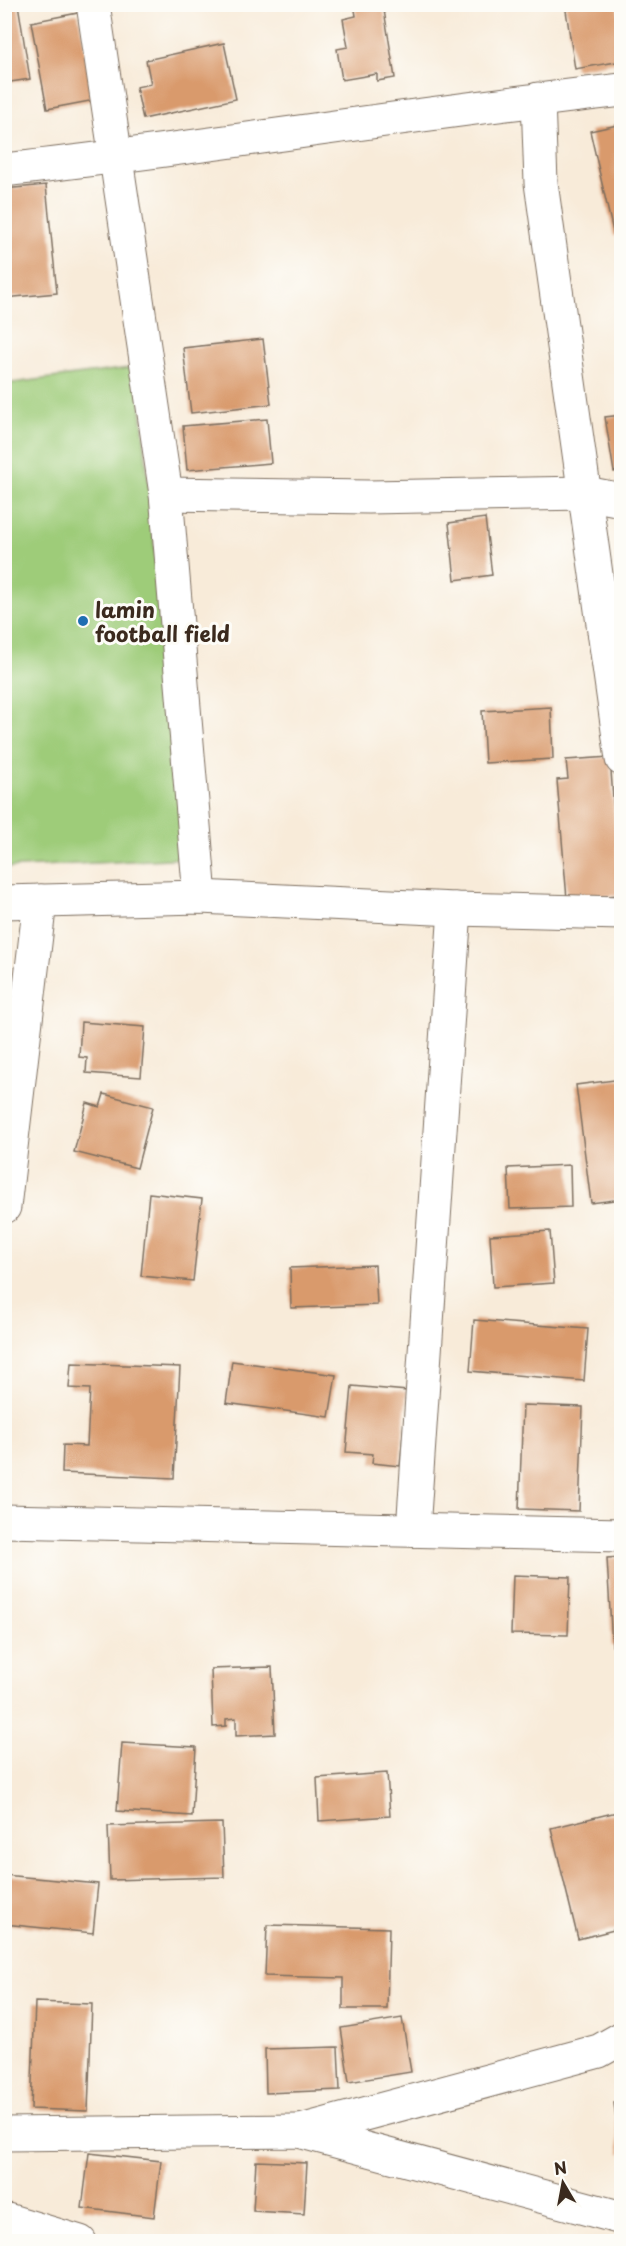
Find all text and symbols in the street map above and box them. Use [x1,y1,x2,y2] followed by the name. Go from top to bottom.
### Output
[95,593,230,649] place label: lamin football field
[76,614,90,628] marker: lamin football field
[533,2153,593,2213] north arrow
[552,2154,569,2180] text: N

